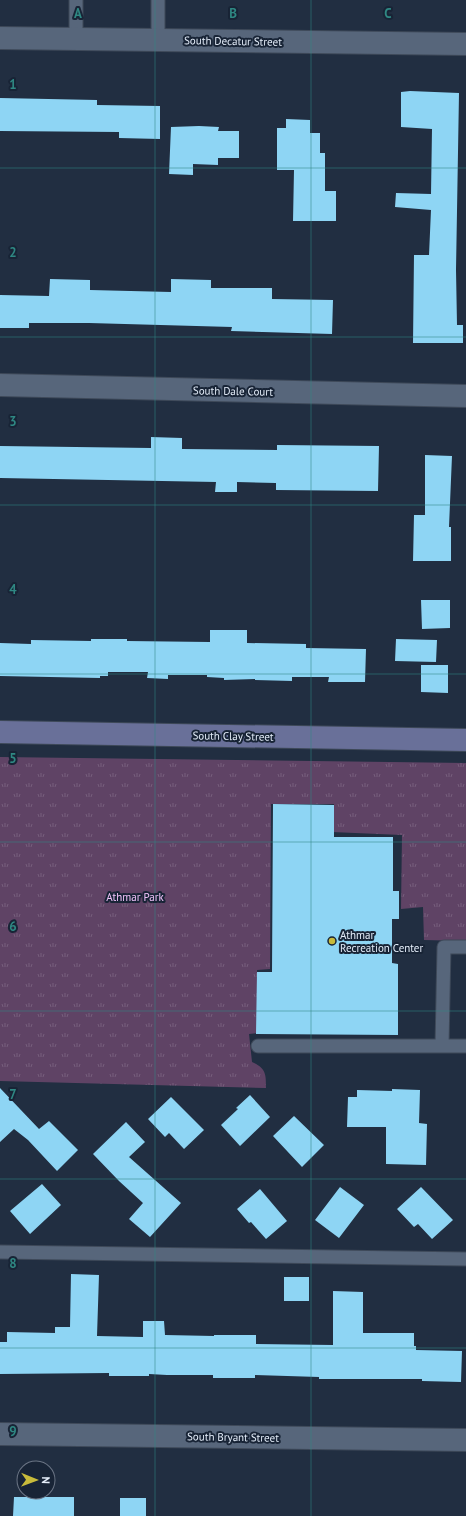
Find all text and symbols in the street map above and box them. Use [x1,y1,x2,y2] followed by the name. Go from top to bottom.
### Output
[74,5,82,22] text: A
[229,5,237,22] text: B
[384,5,392,22] text: C
[184,33,282,49] street label: South Decatur Street
[9,76,17,93] text: 1
[9,244,17,261] text: 2
[193,383,274,399] street label: South Dale Court
[9,413,17,430] text: 3
[9,581,17,598] text: 4
[192,728,274,744] street label: South Clay Street
[9,750,17,767] text: 5
[106,890,164,904] park label: Athmar Park
[9,918,17,935] text: 6
[340,928,423,955] place label: Athmar Recreation Center
[327,936,337,946] marker: Athmar Recreation Center
[9,1086,17,1103] text: 7
[9,1255,17,1272] text: 8
[9,1423,17,1440] text: 9
[187,1429,279,1445] street label: South Bryant Street
[16,1460,56,1500] north arrow
[39,1476,53,1484] text: N

